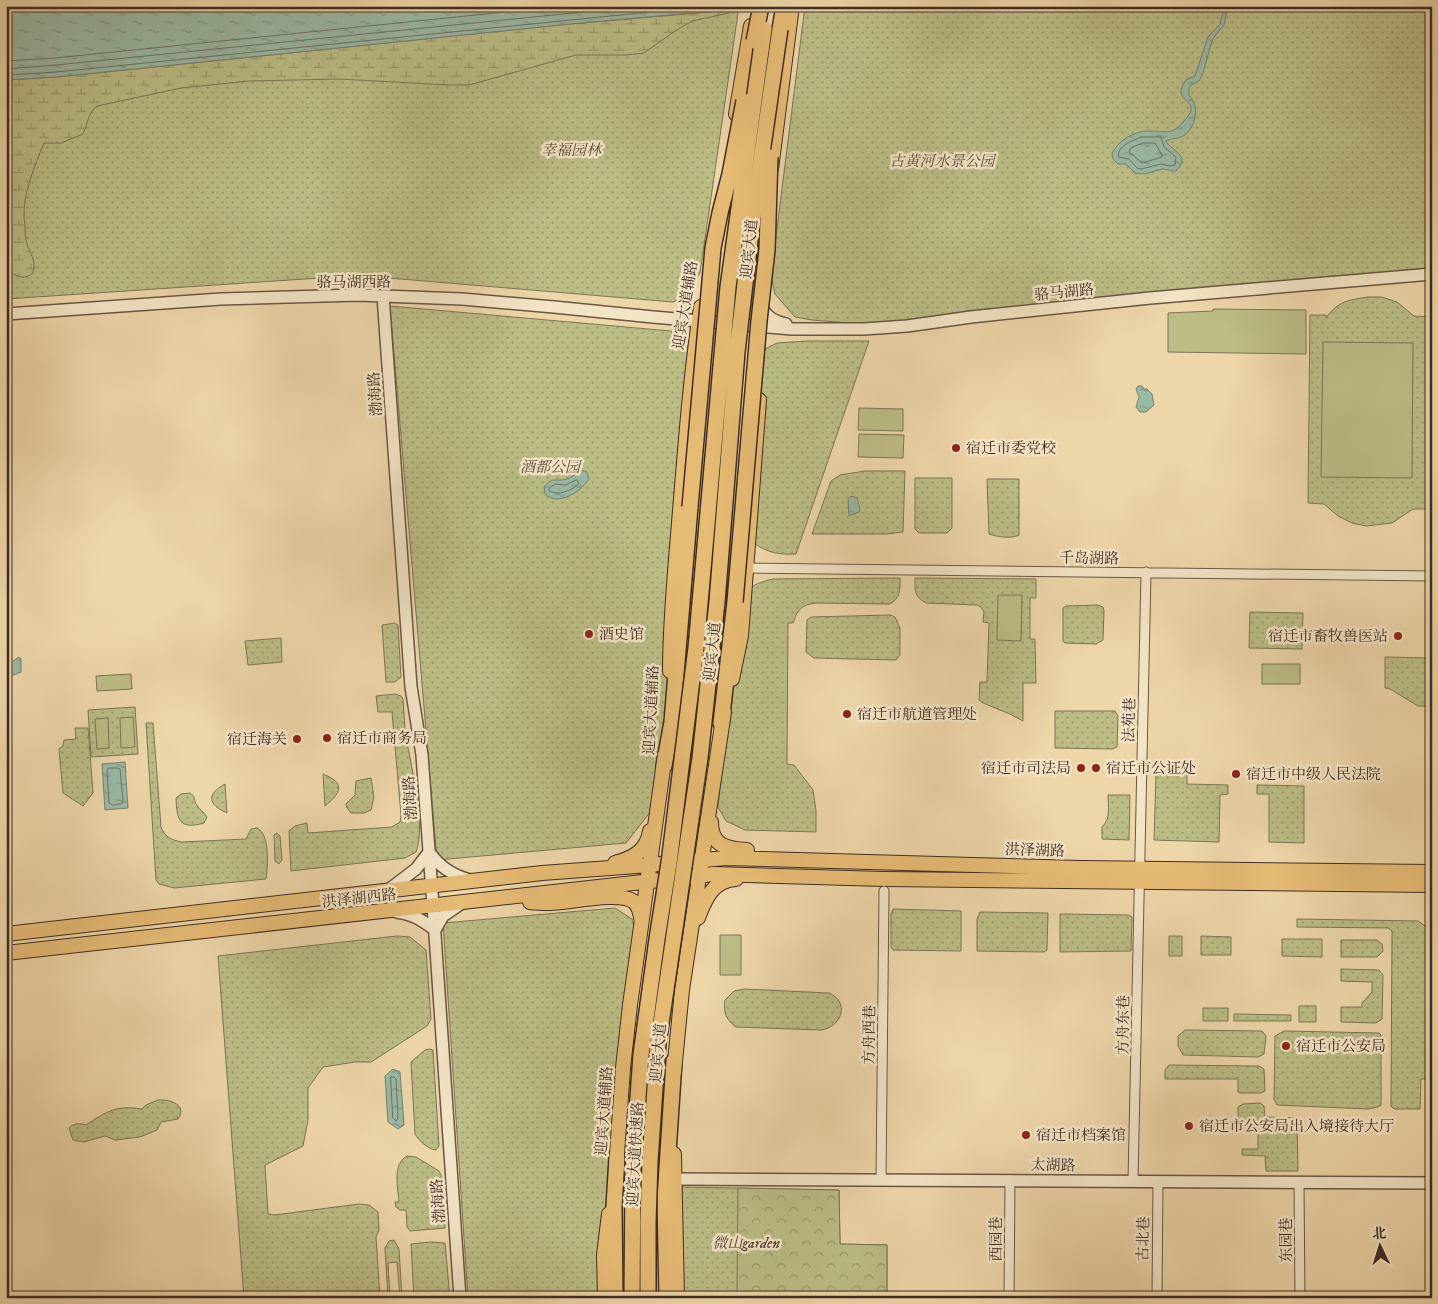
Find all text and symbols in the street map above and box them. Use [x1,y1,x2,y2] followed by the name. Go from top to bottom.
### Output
[541,141,603,160] park label: 幸福园林
[889,152,996,171] park label: 古黄河水景公园
[737,218,762,280] street label: 迎宾大道
[669,259,702,351] street label: 迎宾大道辅路
[316,273,392,292] street label: 骆马湖西路
[1033,280,1095,305] street label: 骆马湖路
[364,371,387,417] street label: 渤海路
[966,439,1056,458] place label: 宿迁市委党校
[950,442,962,454] marker: 宿迁市委党校
[520,458,582,477] park label: 酒都公园
[1059,548,1119,569] street label: 千岛湖路
[700,621,725,683] street label: 迎宾大道
[599,625,644,644] place label: 酒史馆
[1268,627,1388,646] place label: 宿迁市畜牧兽医站
[583,628,595,640] marker: 酒史馆
[1392,630,1404,642] marker: 宿迁市畜牧兽医站
[640,665,663,755] street label: 迎宾大道辅路
[1120,697,1139,743] street label: 法苑巷
[857,705,977,724] place label: 宿迁市航道管理处
[841,708,853,720] marker: 宿迁市航道管理处
[337,729,427,748] place label: 宿迁市商务局
[227,730,287,749] place label: 宿迁海关
[321,732,333,744] marker: 宿迁市商务局
[291,733,303,745] marker: 宿迁海关
[981,759,1071,778] place label: 宿迁市司法局
[1106,759,1196,778] place label: 宿迁市公证处
[1075,762,1087,774] marker: 宿迁市司法局
[1090,762,1102,774] marker: 宿迁市公证处
[1246,765,1381,784] place label: 宿迁市中级人民法院
[1230,768,1242,780] marker: 宿迁市中级人民法院
[399,775,422,821] street label: 渤海路
[1005,840,1065,861] street label: 洪泽湖路
[321,885,397,912] street label: 洪泽湖西路
[1113,995,1134,1055] street label: 方舟东巷
[859,1005,880,1065] street label: 方舟西巷
[646,1022,671,1084] street label: 迎宾大道
[1296,1037,1386,1056] place label: 宿迁市公安局
[1280,1040,1292,1052] marker: 宿迁市公安局
[592,1065,617,1157] street label: 迎宾大道辅路
[623,1101,648,1207] street label: 迎宾大道快速路
[1199,1117,1394,1136] place label: 宿迁市公安局出入境接待大厅
[1183,1120,1195,1132] marker: 宿迁市公安局出入境接待大厅
[1036,1126,1126,1145] place label: 宿迁市档案馆
[1020,1129,1032,1141] marker: 宿迁市档案馆
[1030,1156,1076,1175] street label: 太湖路
[427,1178,450,1224] street label: 渤海路
[987,1216,1006,1262] street label: 西园巷
[1134,1216,1153,1262] street label: 古北巷
[1277,1217,1296,1263] street label: 东园巷
[1356,1222,1406,1272] north arrow
[1372,1225,1387,1243] text: 北
[712,1234,780,1253] park label: 微山garden

